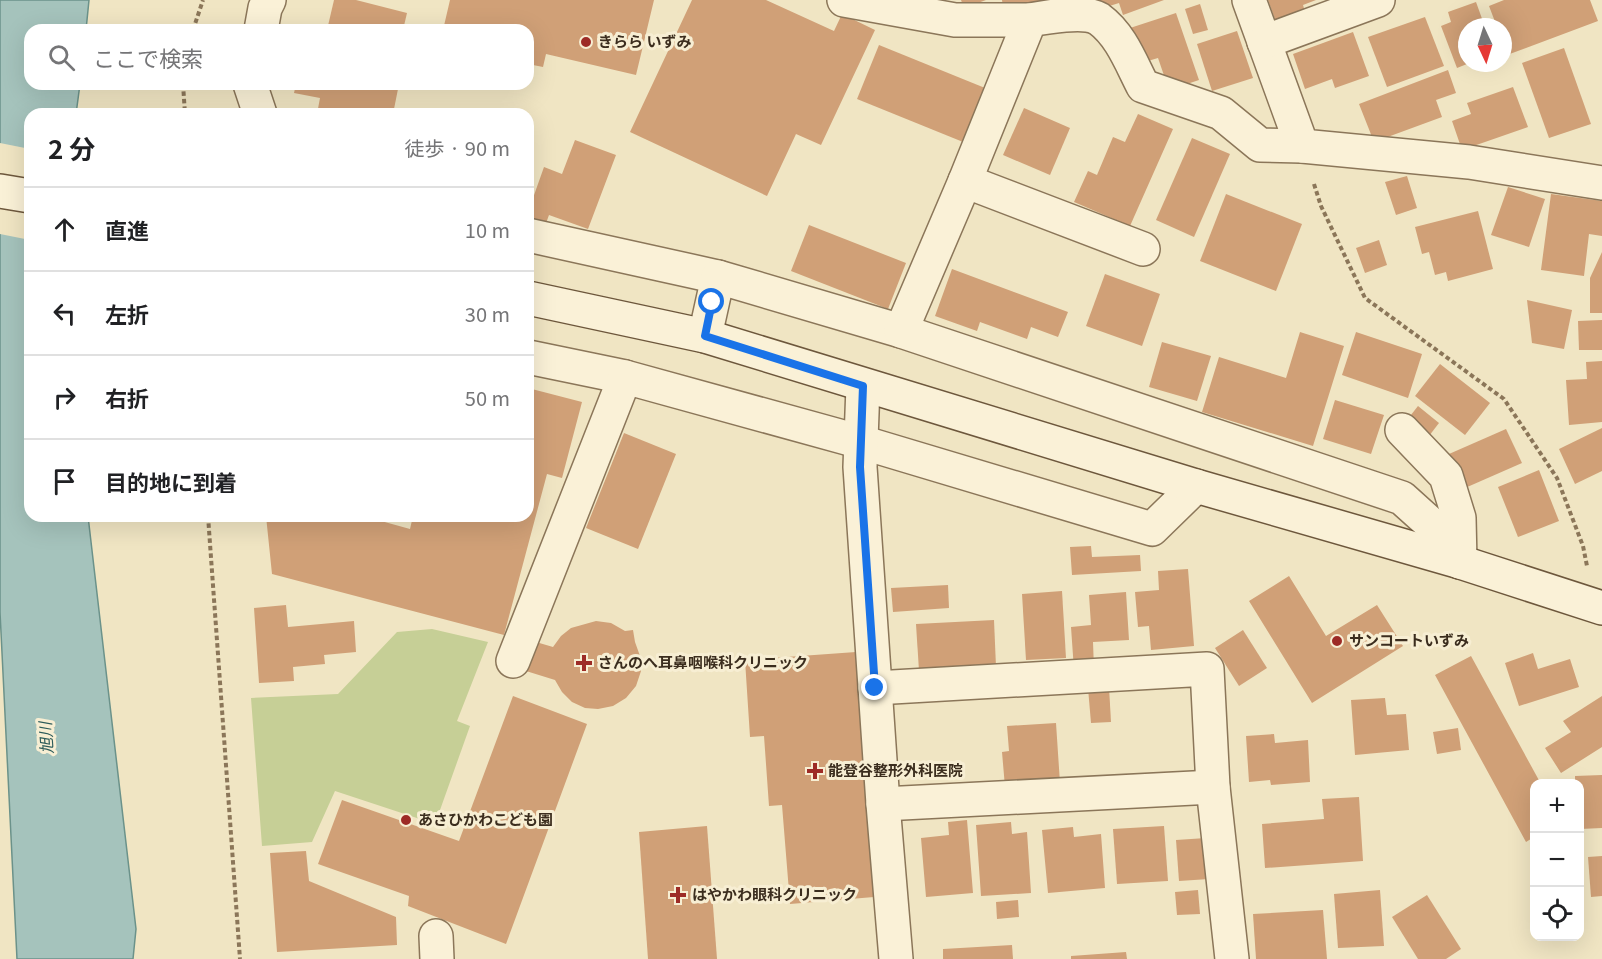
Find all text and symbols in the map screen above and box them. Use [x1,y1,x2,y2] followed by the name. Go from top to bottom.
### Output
[1458,18,1512,72] north arrow
[24,24,534,90] search box
[598,30,691,51] place label: きらら いずみ
[579,35,593,49] marker: きらら いずみ
[45,41,78,74] icon: search
[93,41,203,73] text: ここで検索
[48,129,95,166] text: 2 分
[405,133,510,162] text: 徒歩 · 90 m
[48,213,81,246] icon: ahead
[105,213,149,245] text: 直進
[465,215,510,244] text: 10 m
[698,288,724,314] route start
[48,297,81,330] icon: left
[105,297,149,329] text: 左折
[465,299,510,328] text: 30 m
[48,381,81,414] icon: right
[105,381,149,413] text: 右折
[465,383,510,412] text: 50 m
[48,465,81,498] icon: arrive
[105,465,237,497] text: 目的地に到着
[1349,629,1469,650] place label: サンコートいずみ
[1330,634,1344,648] marker: サンコートいずみ
[598,651,808,672] place label: さんのへ耳鼻咽喉科クリニック
[575,654,593,672] marker: さんのへ耳鼻咽喉科クリニック
[861,674,887,700] route end
[32,719,58,755] water label: 旭川
[828,759,963,780] place label: 能登谷整形外科医院
[806,762,824,780] marker: 能登谷整形外科医院
[1530,779,1584,941] map controls
[1530,779,1584,833] button: +
[418,808,553,829] place label: あさひかわこども園
[399,813,413,827] marker: あさひかわこども園
[1530,833,1584,887] button: −
[692,883,857,904] place label: はやかわ眼科クリニック
[669,886,687,904] marker: はやかわ眼科クリニック
[1530,887,1584,941] button: locate

